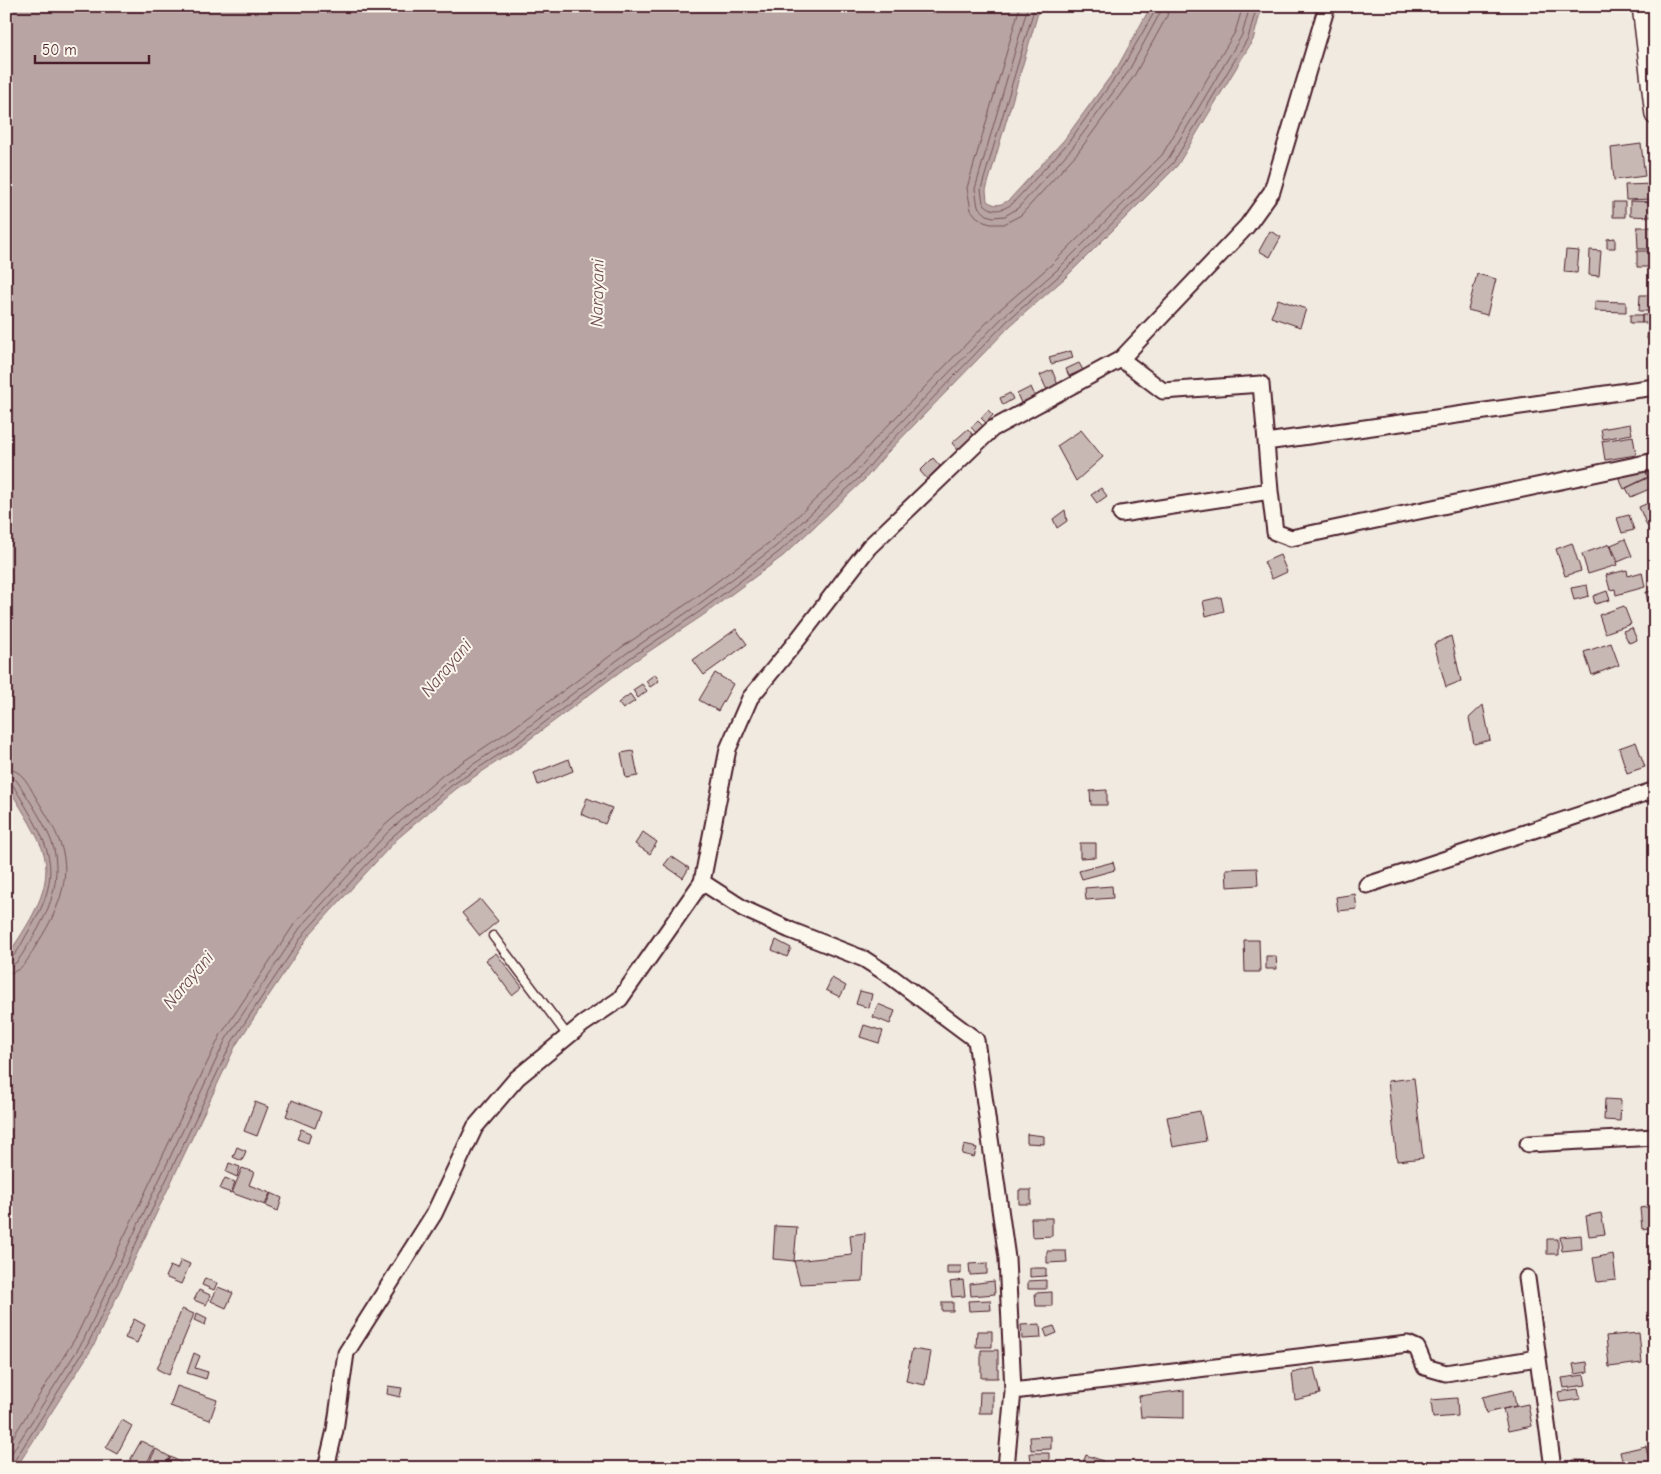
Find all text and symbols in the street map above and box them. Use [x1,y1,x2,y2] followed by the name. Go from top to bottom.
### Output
[35,32,149,64] scale bar
[42,41,77,59] text: 50 m
[586,258,609,327] water label: Narayani
[416,635,477,701] water label: Narayani
[158,947,219,1013] water label: Narayani

